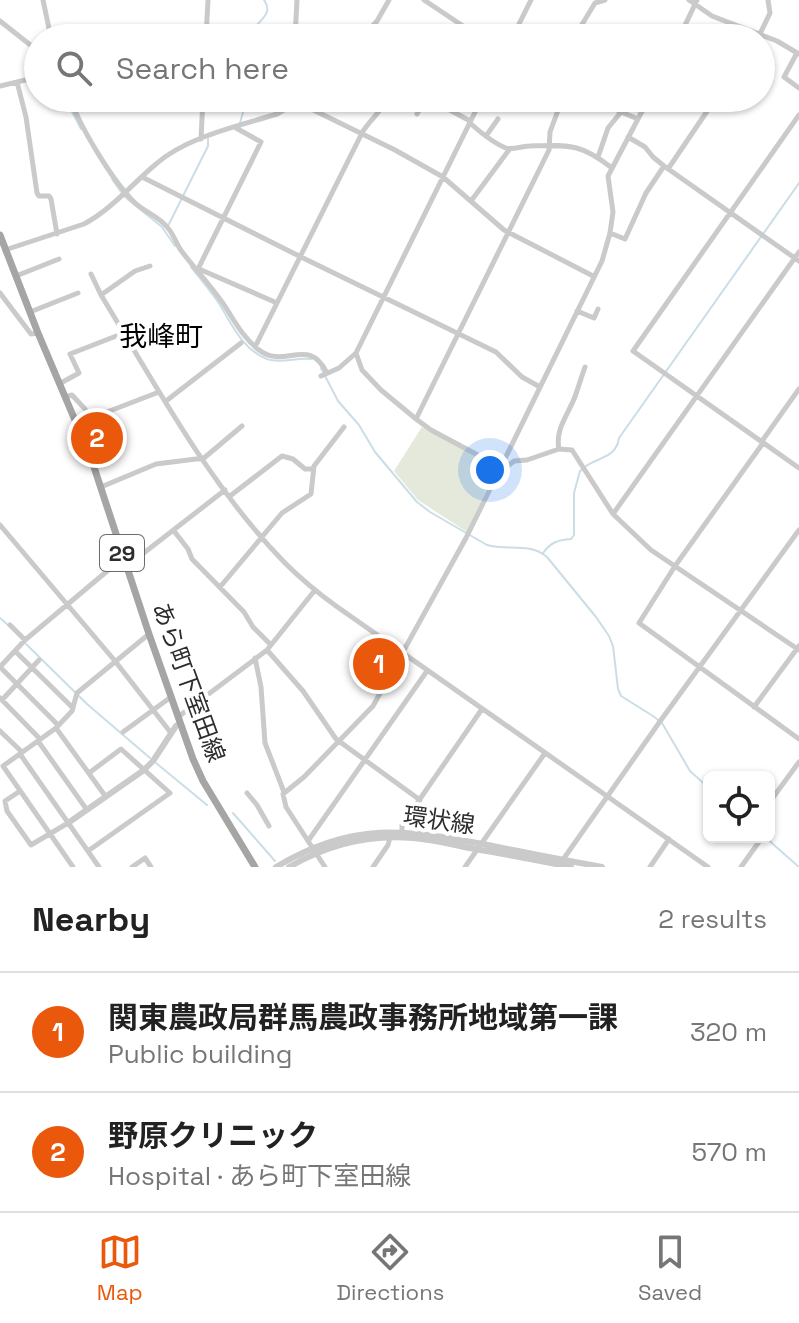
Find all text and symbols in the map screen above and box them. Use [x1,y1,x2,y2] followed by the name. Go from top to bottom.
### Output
[24,24,775,112] search box
[52,46,96,90] icon: search
[116,49,289,88] text: Search here
[119,318,203,354] district label: 我峰町
[71,408,123,468] pin: 2
[470,450,510,490] your location
[100,535,144,571] road number: 29
[146,598,232,766] street label: あら町下室田線
[353,634,405,694] pin: 1
[703,771,775,843] map controls
[703,771,775,843] button: locate
[401,800,477,840] street label: 環状線
[32,898,150,941] text: Nearby
[658,902,767,936] text: 2 results
[108,998,618,1037] text: 関東農政局群馬農政事務所地域第一課
[52,1015,64,1049] text: 1
[690,1015,767,1049] text: 320 m
[108,1037,292,1071] text: Public building
[108,1116,318,1155] text: 野原クリニック
[50,1135,66,1169] text: 2
[692,1135,767,1169] text: 570 m
[108,1159,411,1193] text: Hospital · あら町下室田線
[97,1230,143,1306] tab: Map
[336,1230,444,1306] tab: Directions
[638,1230,702,1306] tab: Saved

